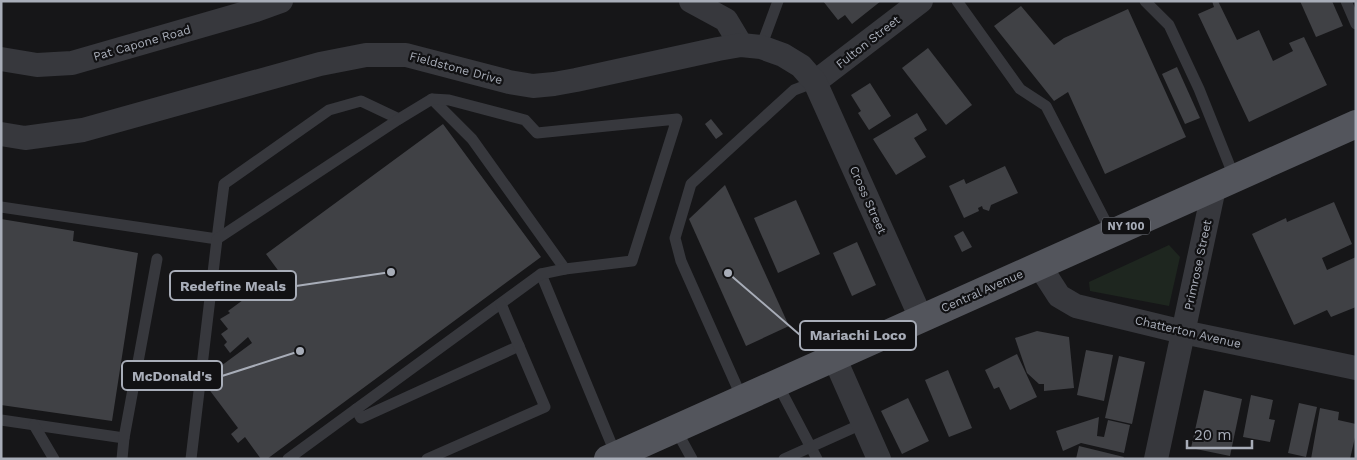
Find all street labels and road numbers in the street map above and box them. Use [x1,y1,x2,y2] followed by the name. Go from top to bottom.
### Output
[833,13,903,71] street label: Fulton Street
[92,22,192,64] street label: Pat Capone Road
[408,49,504,87] street label: Fieldstone Drive
[847,164,889,236] street label: Cross Street
[1102,218,1150,235] road number: NY 100
[1182,218,1214,312] street label: Primrose Street
[939,267,1025,315] street label: Central Avenue
[1133,313,1243,351] street label: Chatterton Avenue

